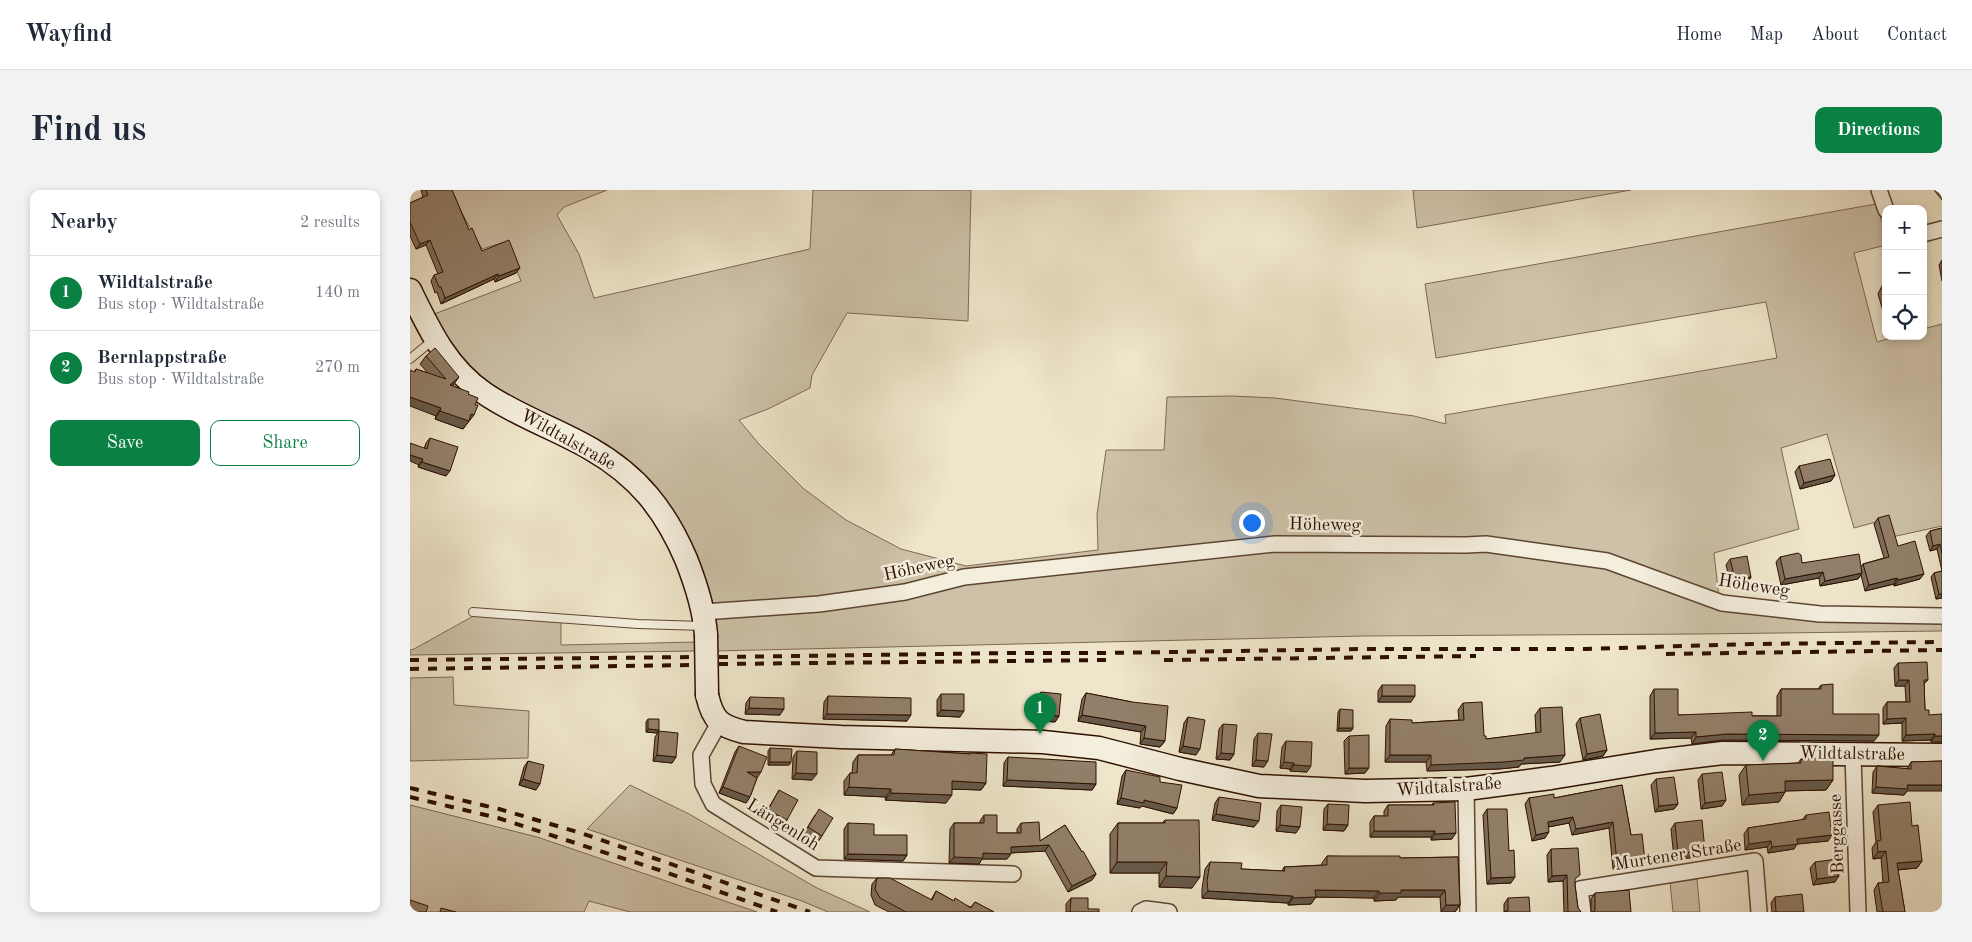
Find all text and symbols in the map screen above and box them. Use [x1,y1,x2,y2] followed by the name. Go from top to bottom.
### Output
[25,23,112,47] text: Wayfind
[1676,26,1722,44] text: Home
[1750,26,1783,44] text: Map
[1811,26,1859,44] text: About
[1887,26,1947,44] text: Contact
[1815,107,1942,153] button: Directions
[30,113,146,148] text: Find us
[1882,205,1927,340] map controls
[1882,205,1927,250] button: +
[50,212,118,233] text: Nearby
[300,215,360,231] text: 2 results
[1882,250,1927,295] button: −
[97,274,213,293] text: Wildtalstraße
[61,285,71,301] text: 1
[315,285,360,301] text: 140 m
[1882,295,1927,340] button: locate
[97,297,264,313] text: Bus stop · Wildtalstraße
[97,349,227,368] text: Bernlappstraße
[61,360,71,376] text: 2
[315,360,360,376] text: 270 m
[97,372,264,388] text: Bus stop · Wildtalstraße
[517,406,619,474] street label: Wildtalstraße
[50,420,200,466] button: Save
[210,420,360,466] button: Share
[1239,510,1265,536] your location
[1289,515,1362,535] street label: Höheweg
[882,552,956,584] street label: Höheweg
[1717,571,1791,601] street label: Höheweg
[1024,693,1056,734] pin: 1
[1747,720,1779,761] pin: 2
[1799,744,1905,764] street label: Wildtalstraße
[1396,774,1502,800] street label: Wildtalstraße
[1827,794,1847,874] street label: Berggasse
[743,796,823,854] street label: Längenloh
[1613,836,1743,874] street label: Murtener Straße

